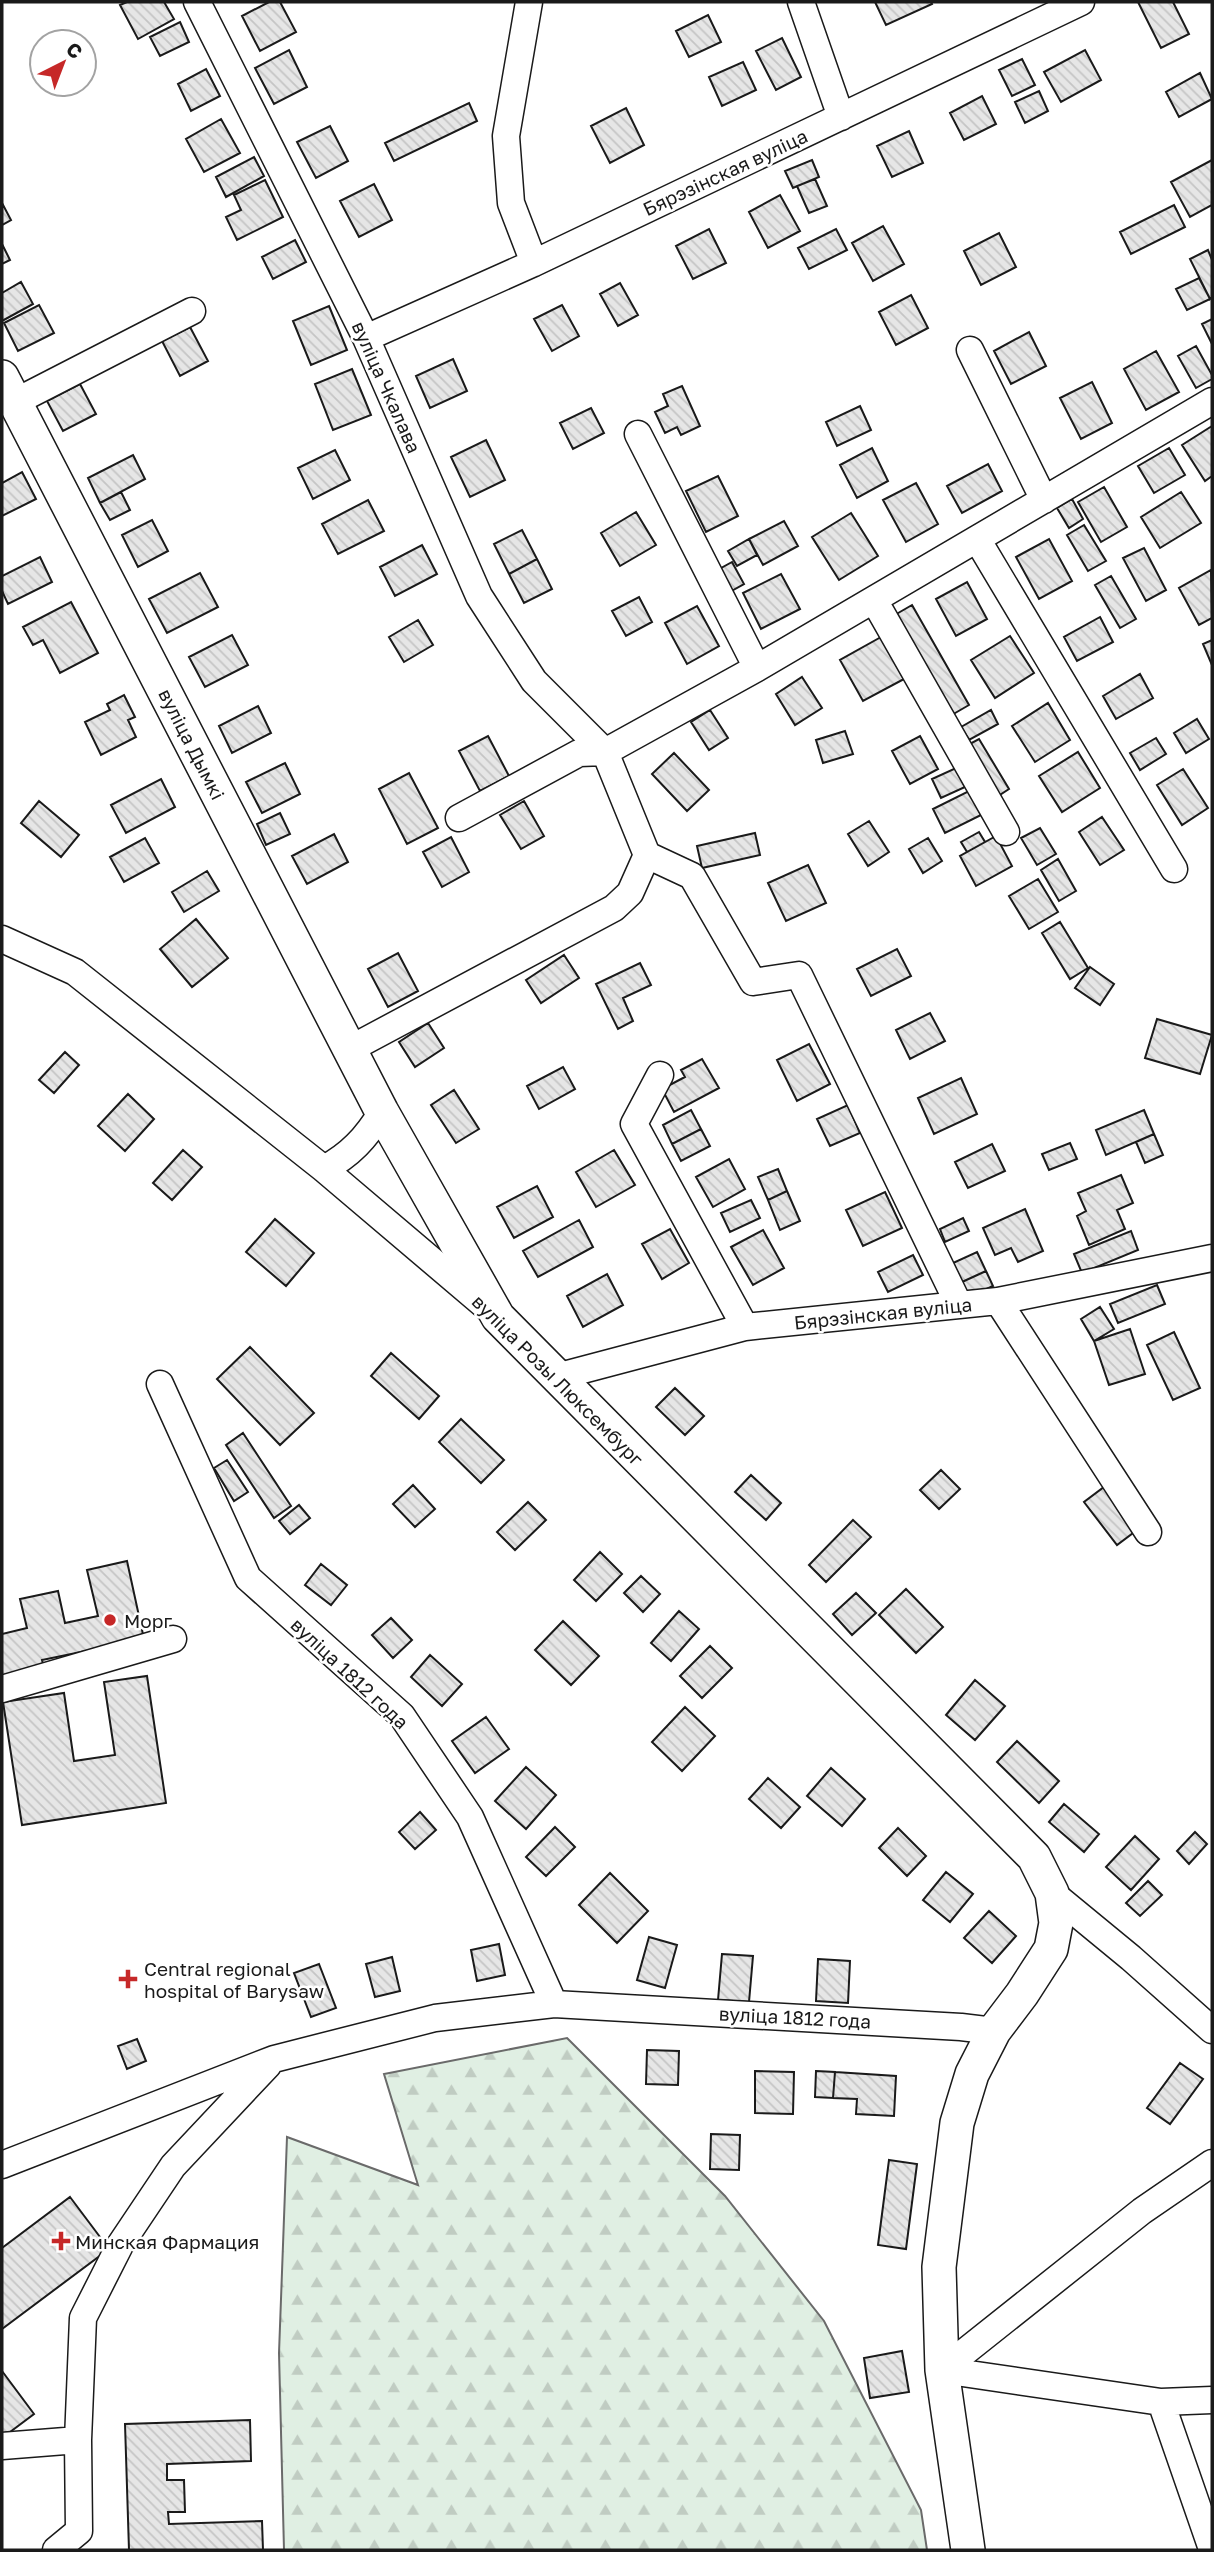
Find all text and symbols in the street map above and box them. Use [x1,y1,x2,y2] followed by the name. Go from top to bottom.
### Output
[28,28,98,98] north arrow
[62,37,87,63] text: С
[639,124,811,220] street label: Бярэзінская вуліца
[348,318,426,456] street label: вуліца Чкалава
[154,685,230,803] street label: вуліца Дымкі
[468,1290,648,1470] street label: вуліца Розы Люксембург
[793,1292,973,1334] street label: Бярэзінская вуліца
[124,1609,172,1632] place label: Морг
[102,1612,118,1628] marker: Морг
[286,1613,414,1733] street label: вуліца 1812 года
[144,1957,324,2002] place label: Central regional hospital of Barysaw
[118,1969,138,1989] marker: Central regional hospital of Barysaw
[718,2002,872,2032] street label: вуліца 1812 года
[75,2230,259,2253] place label: Минская Фармация
[53,2233,69,2249] marker: Минская Фармация

